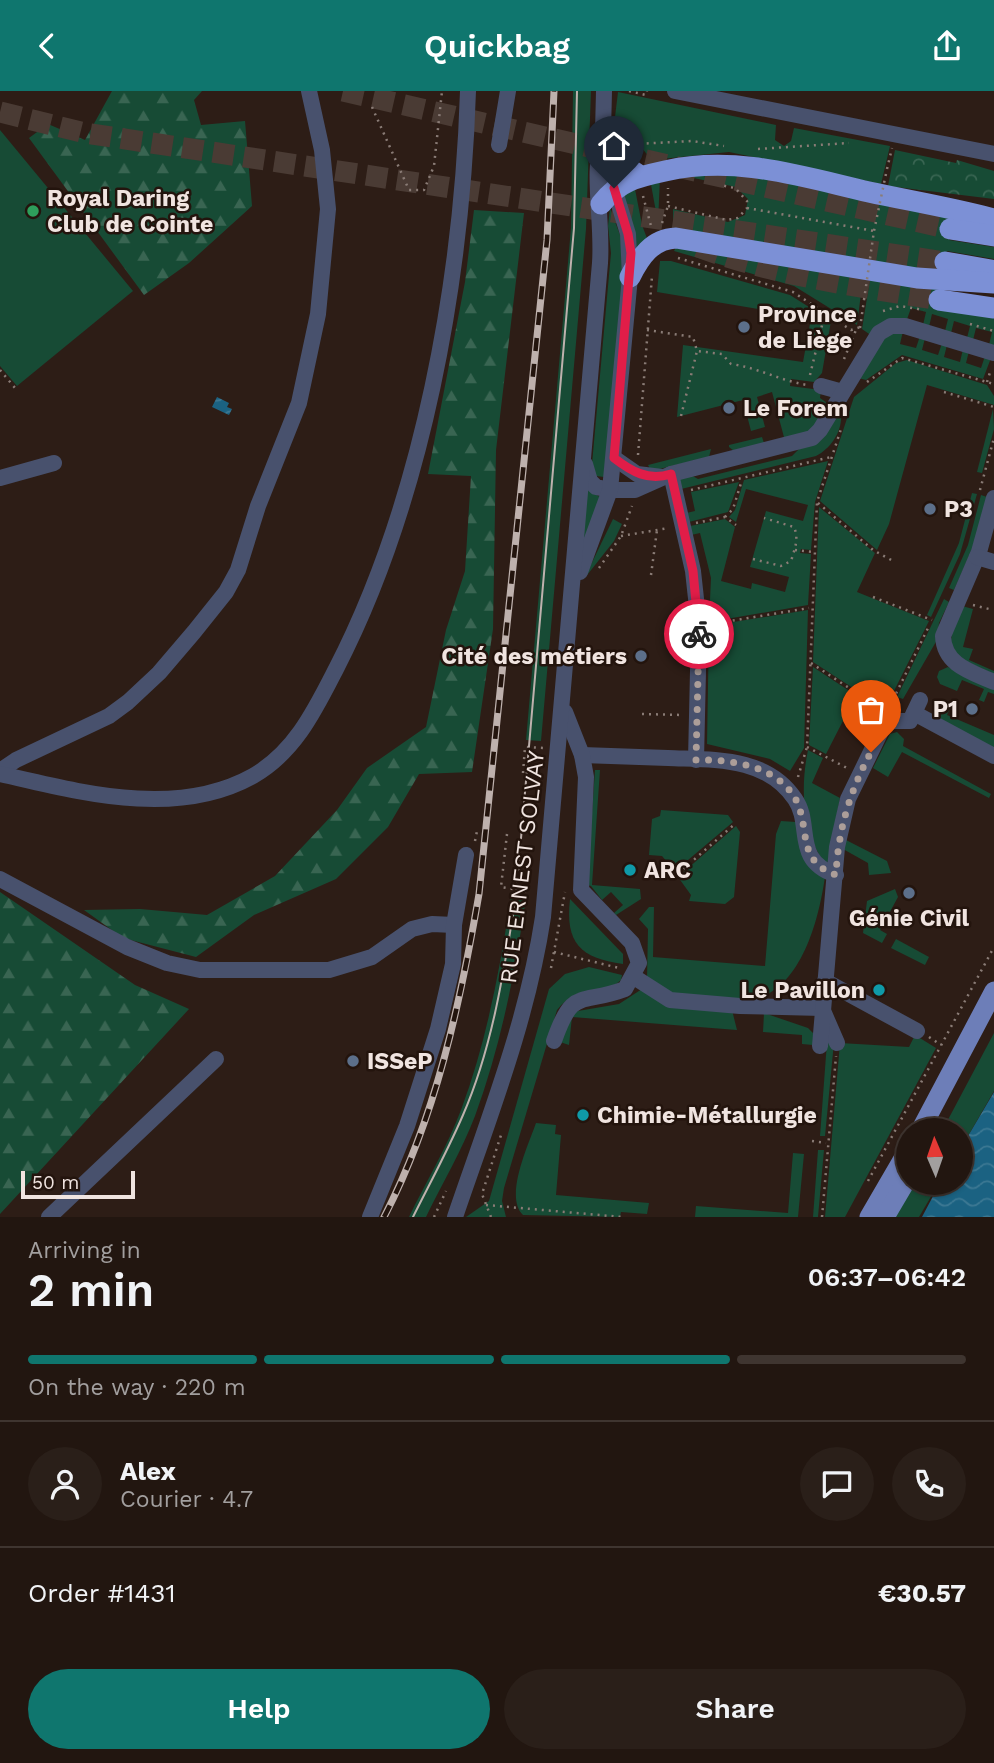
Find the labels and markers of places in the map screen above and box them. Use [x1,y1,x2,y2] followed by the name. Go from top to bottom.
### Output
[584,116,644,188] pin
[47,185,213,238] place label: Royal Daring Club de Cointe
[25,203,41,219] marker: Royal Daring Club de Cointe
[758,301,857,354] place label: Province de Liège
[736,319,752,335] marker: Province de Liège
[743,395,848,422] place label: Le Forem
[721,400,737,416] marker: Le Forem
[944,496,973,523] place label: P3
[922,501,938,517] marker: P3
[441,643,627,670] place label: Cité des métiers
[633,648,649,664] marker: Cité des métiers
[841,680,901,752] pin
[933,696,958,723] place label: P1
[964,701,980,717] marker: P1
[644,857,691,884] place label: ARC
[622,862,638,878] marker: ARC
[901,885,917,901] marker: Génie Civil
[849,905,970,932] place label: Génie Civil
[741,977,865,1004] place label: Le Pavillon
[871,982,887,998] marker: Le Pavillon
[367,1048,433,1075] place label: ISSeP
[345,1053,361,1069] marker: ISSeP
[597,1102,817,1129] place label: Chimie-Métallurgie
[575,1107,591,1123] marker: Chimie-Métallurgie

